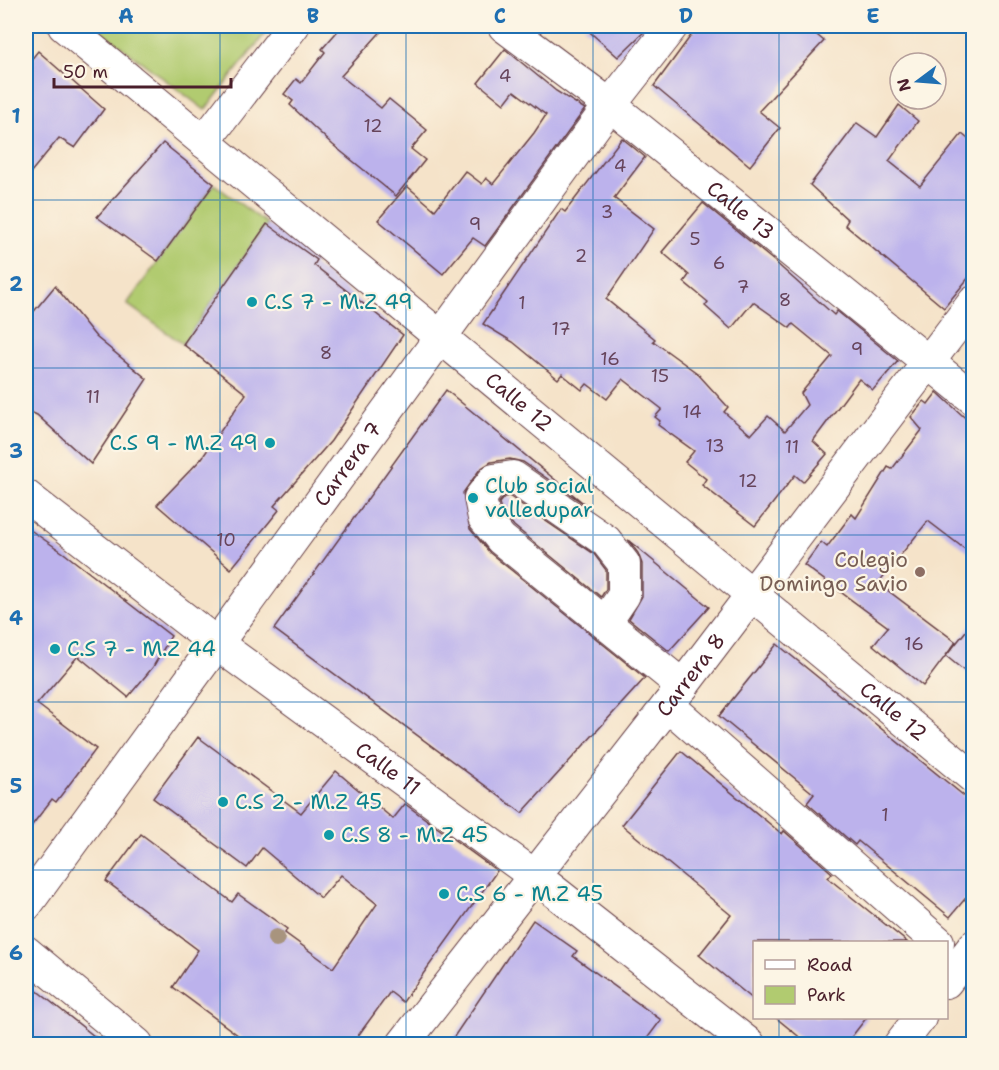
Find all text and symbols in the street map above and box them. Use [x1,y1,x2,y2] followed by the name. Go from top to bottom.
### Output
[118,3,134,29] text: A
[307,3,319,29] text: B
[494,3,506,29] text: C
[679,3,693,29] text: D
[866,3,880,29] text: E
[54,51,231,89] scale bar
[888,51,948,111] north arrow
[63,60,108,84] text: 50 m
[499,64,511,88] house number: 4
[892,76,916,94] text: N
[11,103,21,129] text: 1
[363,114,383,138] house number: 12
[614,154,626,178] house number: 4
[701,175,780,246] street label: Calle 13
[601,200,613,224] house number: 3
[469,212,481,236] house number: 9
[689,227,701,251] house number: 5
[575,244,587,268] house number: 2
[713,251,725,275] house number: 6
[9,271,23,297] text: 2
[737,275,749,299] house number: 7
[264,288,413,316] place label: C.S 7 - M.Z 49
[779,288,791,312] house number: 8
[518,291,526,315] house number: 1
[245,295,259,309] marker: C.S 7 - M.Z 49
[551,317,571,341] house number: 17
[851,337,863,361] house number: 9
[320,341,332,365] house number: 8
[600,347,620,371] house number: 16
[651,364,669,388] house number: 15
[479,366,558,438] street label: Calle 12
[86,385,100,409] house number: 11
[682,400,702,424] house number: 14
[308,416,388,512] street label: Carrera 7
[109,429,258,457] place label: C.S 9 - M.Z 49
[705,434,725,458] house number: 13
[785,435,799,459] house number: 11
[263,436,277,450] marker: C.S 9 - M.Z 49
[9,438,23,464] text: 3
[738,469,758,493] house number: 12
[485,472,594,524] place label: Club social valledupar
[466,491,480,505] marker: Club social valledupar
[216,528,236,552] house number: 10
[760,546,908,598] place label: Colegio Domingo Savio
[913,565,927,579] marker: Colegio Domingo Savio
[9,605,23,631] text: 4
[650,627,732,723] street label: Carrera 8
[904,632,924,656] house number: 16
[67,635,216,663] place label: C.S 7 - M.Z 44
[48,642,62,656] marker: C.S 7 - M.Z 44
[854,675,933,748] street label: Calle 12
[350,735,426,802] street label: Calle 11
[10,773,22,799] text: 5
[235,788,382,816] place label: C.S 2 - M.Z 45
[216,795,230,809] marker: C.S 2 - M.Z 45
[881,803,889,827] house number: 1
[341,821,488,849] place label: C.S 8 - M.Z 45
[322,828,336,842] marker: C.S 8 - M.Z 45
[456,880,603,908] place label: C.S 6 - M.Z 45
[437,887,451,901] marker: C.S 6 - M.Z 45
[9,940,23,966] text: 6
[753,941,948,1019] legend
[807,953,852,977] text: Road
[807,983,846,1007] text: Park

